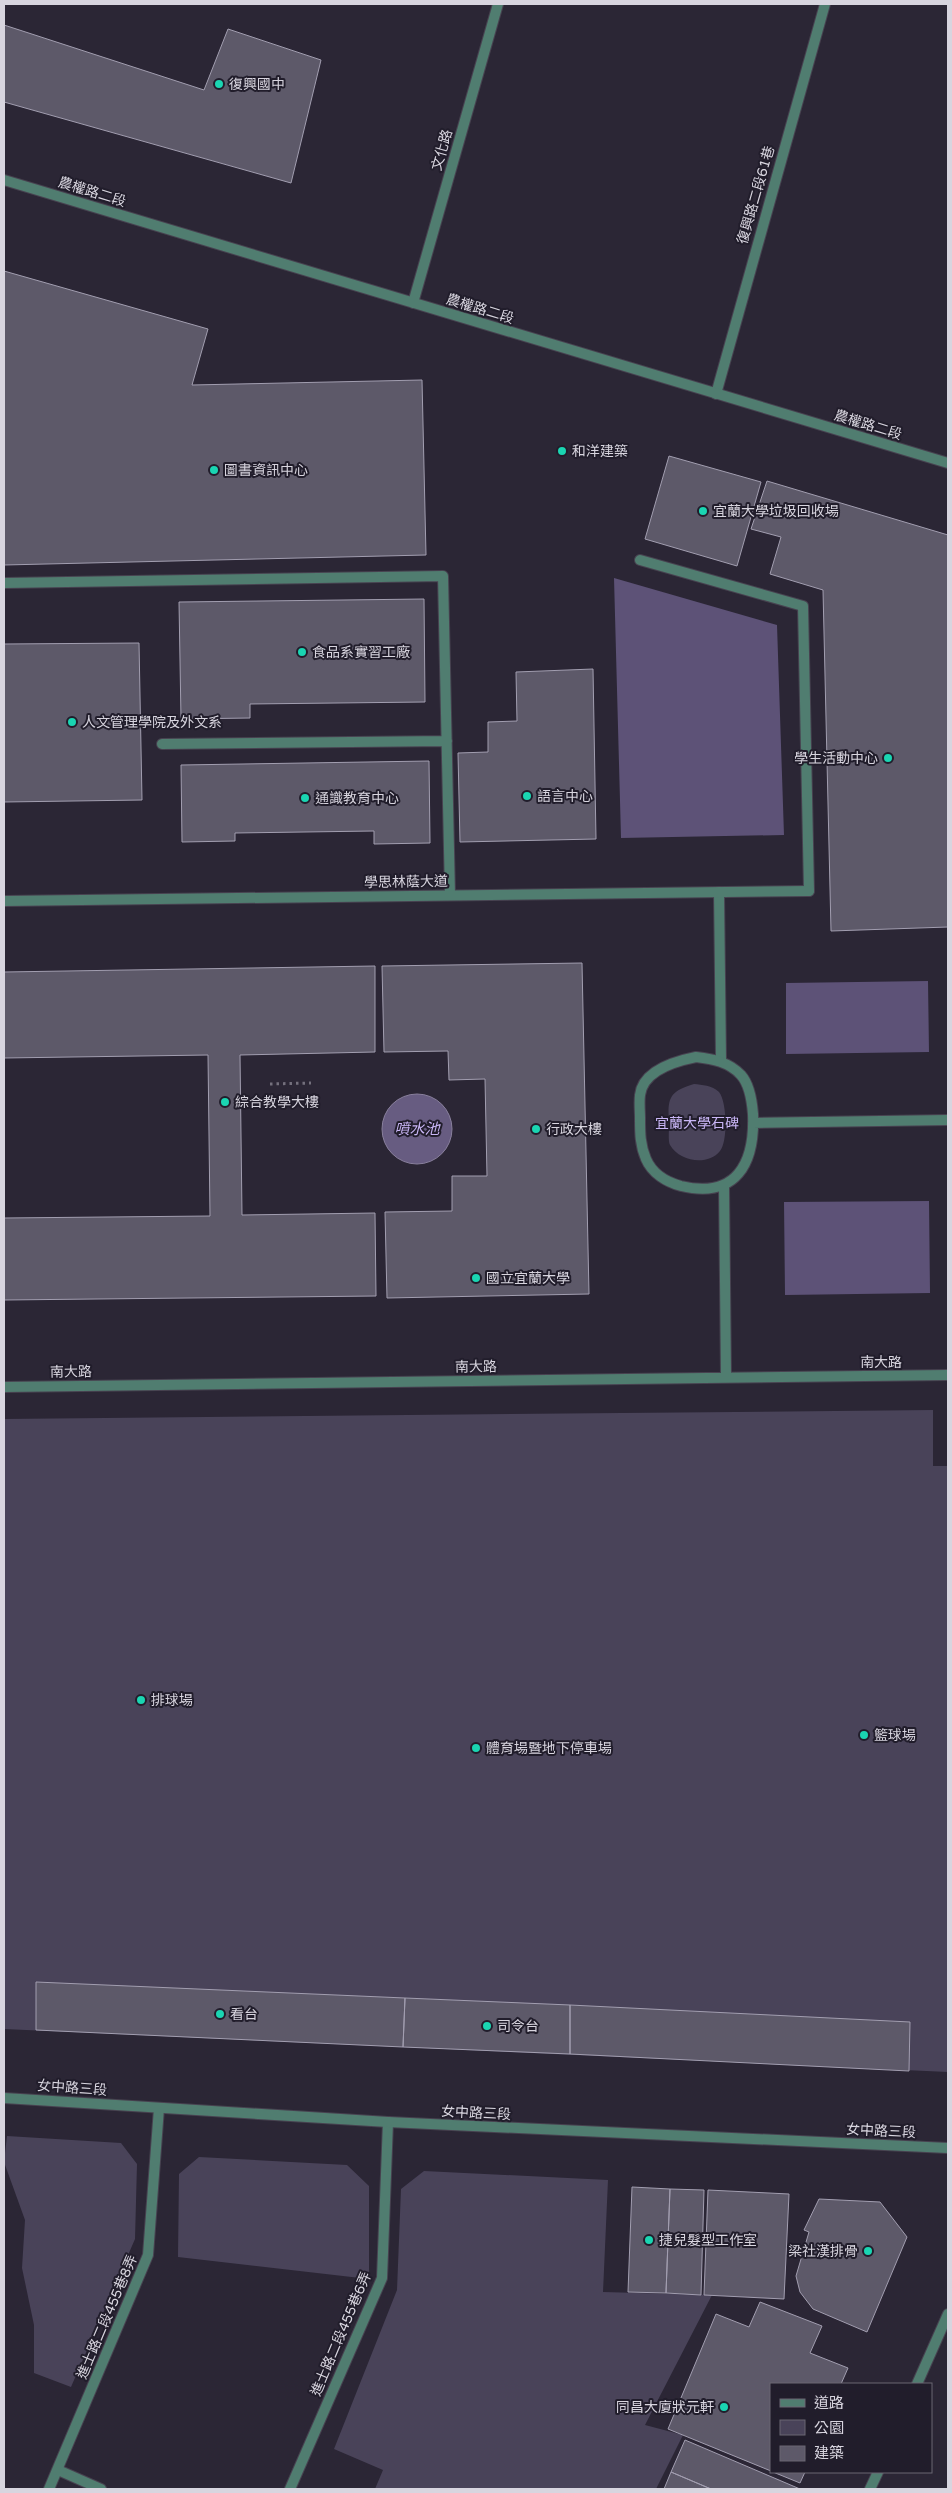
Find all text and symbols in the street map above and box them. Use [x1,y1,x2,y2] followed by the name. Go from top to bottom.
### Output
[229,76,285,93] place label: 復興國中
[213,78,225,90] marker: 復興國中
[428,127,456,173] street label: 文化路
[734,144,778,246] street label: 復興路二段61巷
[56,174,128,210] street label: 農權路二段
[444,291,516,327] street label: 農權路二段
[832,407,904,443] street label: 農權路二段
[572,443,628,460] place label: 和洋建築
[556,445,568,457] marker: 和洋建築
[224,462,308,479] place label: 圖書資訊中心
[208,464,220,476] marker: 圖書資訊中心
[713,503,839,520] place label: 宜蘭大學垃圾回收場
[697,505,709,517] marker: 宜蘭大學垃圾回收場
[312,644,410,661] place label: 食品系實習工廠
[296,646,308,658] marker: 食品系實習工廠
[82,714,222,731] place label: 人文管理學院及外文系
[66,716,78,728] marker: 人文管理學院及外文系
[794,750,878,767] place label: 學生活動中心
[882,752,894,764] marker: 學生活動中心
[537,788,593,805] place label: 語言中心
[315,790,399,807] place label: 通識教育中心
[521,790,533,802] marker: 語言中心
[299,792,311,804] marker: 通識教育中心
[364,873,448,891] street label: 學思林蔭大道
[235,1094,319,1111] place label: 綜合教學大樓
[219,1096,231,1108] marker: 綜合教學大樓
[655,1115,739,1132] park label: 宜蘭大學石碑
[394,1120,441,1138] water label: 噴水池
[546,1121,602,1138] place label: 行政大樓
[530,1123,542,1135] marker: 行政大樓
[486,1270,570,1287] place label: 國立宜蘭大學
[470,1272,482,1284] marker: 國立宜蘭大學
[860,1354,902,1371] street label: 南大路
[455,1358,497,1376] street label: 南大路
[50,1363,92,1381] street label: 南大路
[151,1692,193,1709] place label: 排球場
[135,1694,147,1706] marker: 排球場
[874,1727,916,1744] place label: 籃球場
[858,1729,870,1741] marker: 籃球場
[486,1740,612,1757] place label: 體育場暨地下停車場
[470,1742,482,1754] marker: 體育場暨地下停車場
[230,2006,258,2023] place label: 看台
[214,2008,226,2020] marker: 看台
[497,2018,539,2035] place label: 司令台
[481,2020,493,2032] marker: 司令台
[36,2077,108,2099] street label: 女中路三段
[441,2103,511,2123] street label: 女中路三段
[846,2121,916,2141] street label: 女中路三段
[659,2232,757,2249] place label: 捷兒髮型工作室
[643,2234,655,2246] marker: 捷兒髮型工作室
[788,2243,858,2260] place label: 梁社漢排骨
[862,2245,874,2257] marker: 梁社漢排骨
[73,2252,141,2382] street label: 進士路二段455巷8弄
[307,2269,375,2399] street label: 進士路二段455巷6弄
[770,2383,932,2473] legend
[814,2394,844,2412] text: 道路
[616,2399,714,2416] place label: 同昌大廈狀元軒
[718,2401,730,2413] marker: 同昌大廈狀元軒
[814,2419,844,2437] text: 公園
[814,2444,844,2462] text: 建築

